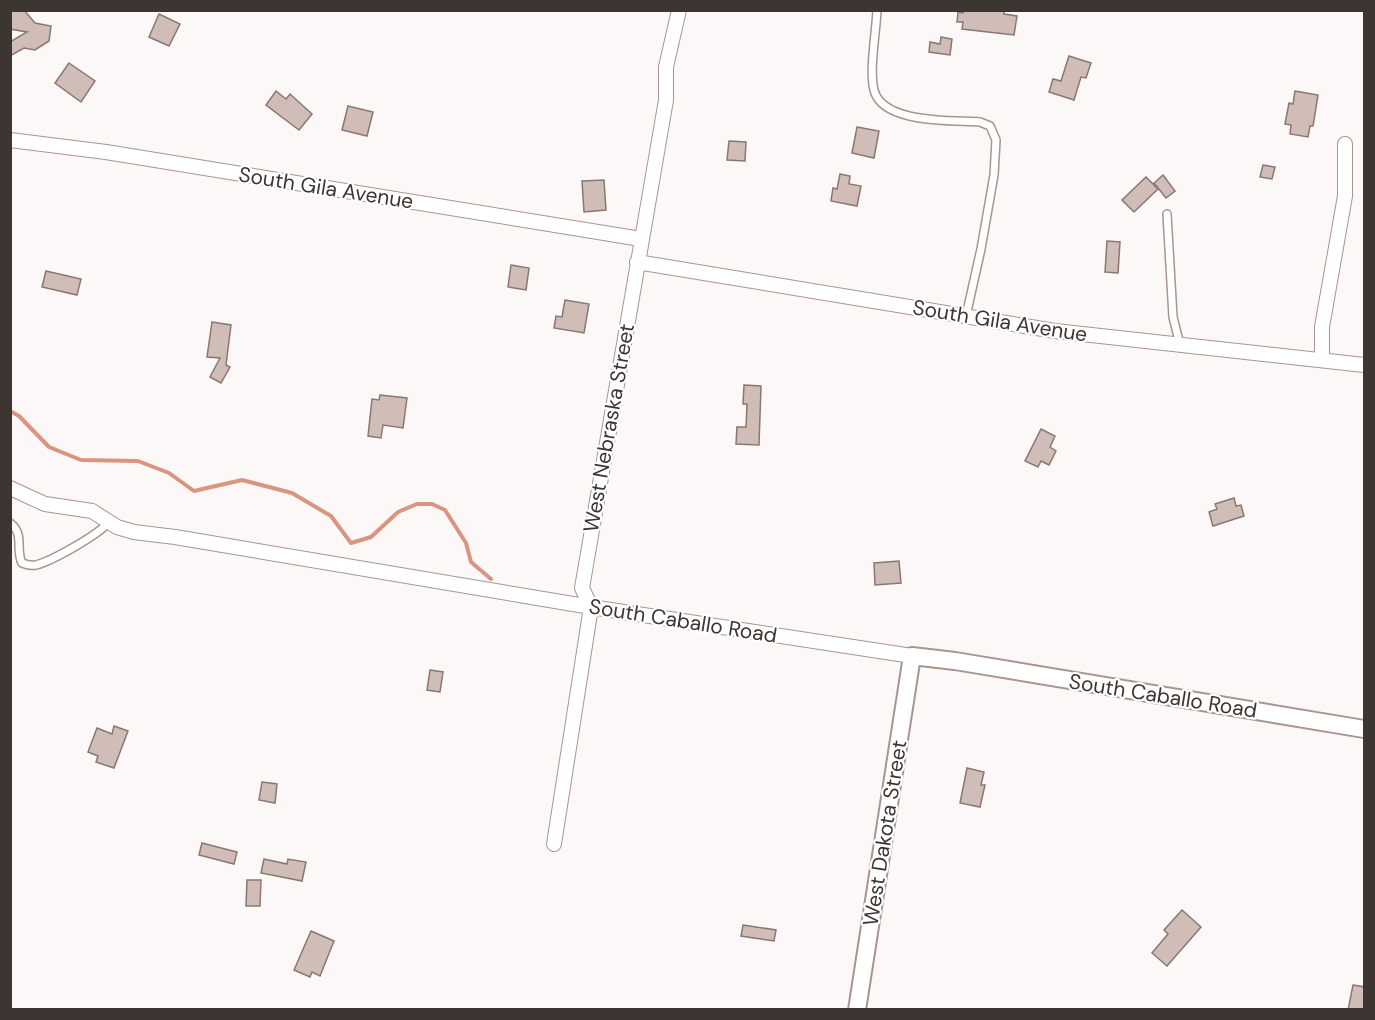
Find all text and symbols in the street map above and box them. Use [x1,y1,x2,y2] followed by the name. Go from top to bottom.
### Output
[237,160,415,216] street label: South Gila Avenue
[911,293,1089,349] street label: South Gila Avenue
[577,321,641,535] street label: West Nebraska Street
[587,592,779,650] street label: South Caballo Road
[1067,667,1259,725] street label: South Caballo Road
[857,738,913,928] street label: West Dakota Street

